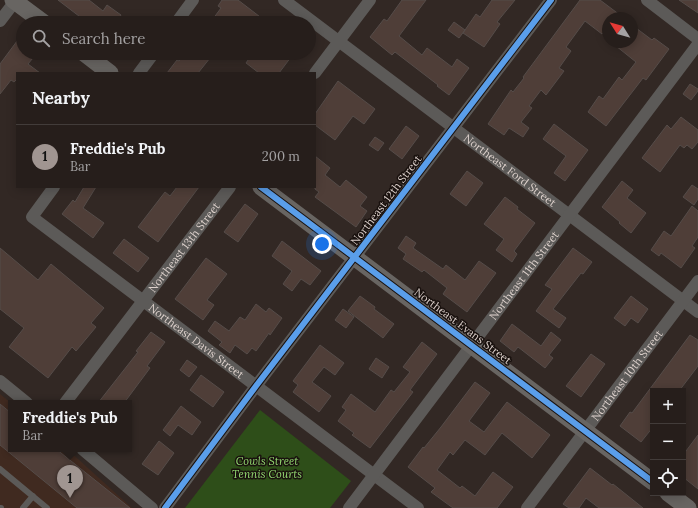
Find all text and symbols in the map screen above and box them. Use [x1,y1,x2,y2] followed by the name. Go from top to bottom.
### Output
[602,12,638,48] north arrow
[16,16,316,60] search box
[30,27,52,49] icon: search
[62,29,145,48] text: Search here
[32,87,90,109] text: Nearby
[461,131,560,210] street label: Northeast Ford Street
[70,139,165,158] text: Freddie's Pub
[42,148,48,165] text: 1
[262,148,300,165] text: 200 m
[348,152,425,248] street label: Northeast 12th Street
[70,158,90,175] text: Bar
[145,199,223,295] street label: Northeast 13th Street
[486,228,562,323] street label: Northeast 11th Street
[312,234,332,254] your location
[412,285,515,368] street label: Northeast Evans Street
[146,300,247,382] street label: Northeast Davis Street
[588,327,666,424] street label: Northeast 10th Street
[650,388,686,496] map controls
[650,388,686,424] button: +
[8,400,132,452] popup
[22,408,118,427] text: Freddie's Pub
[650,424,686,460] button: −
[22,427,43,444] text: Bar
[232,454,302,481] park label: Cowls Street Tennis Courts
[650,460,686,496] button: locate
[57,465,83,498] pin: 1

